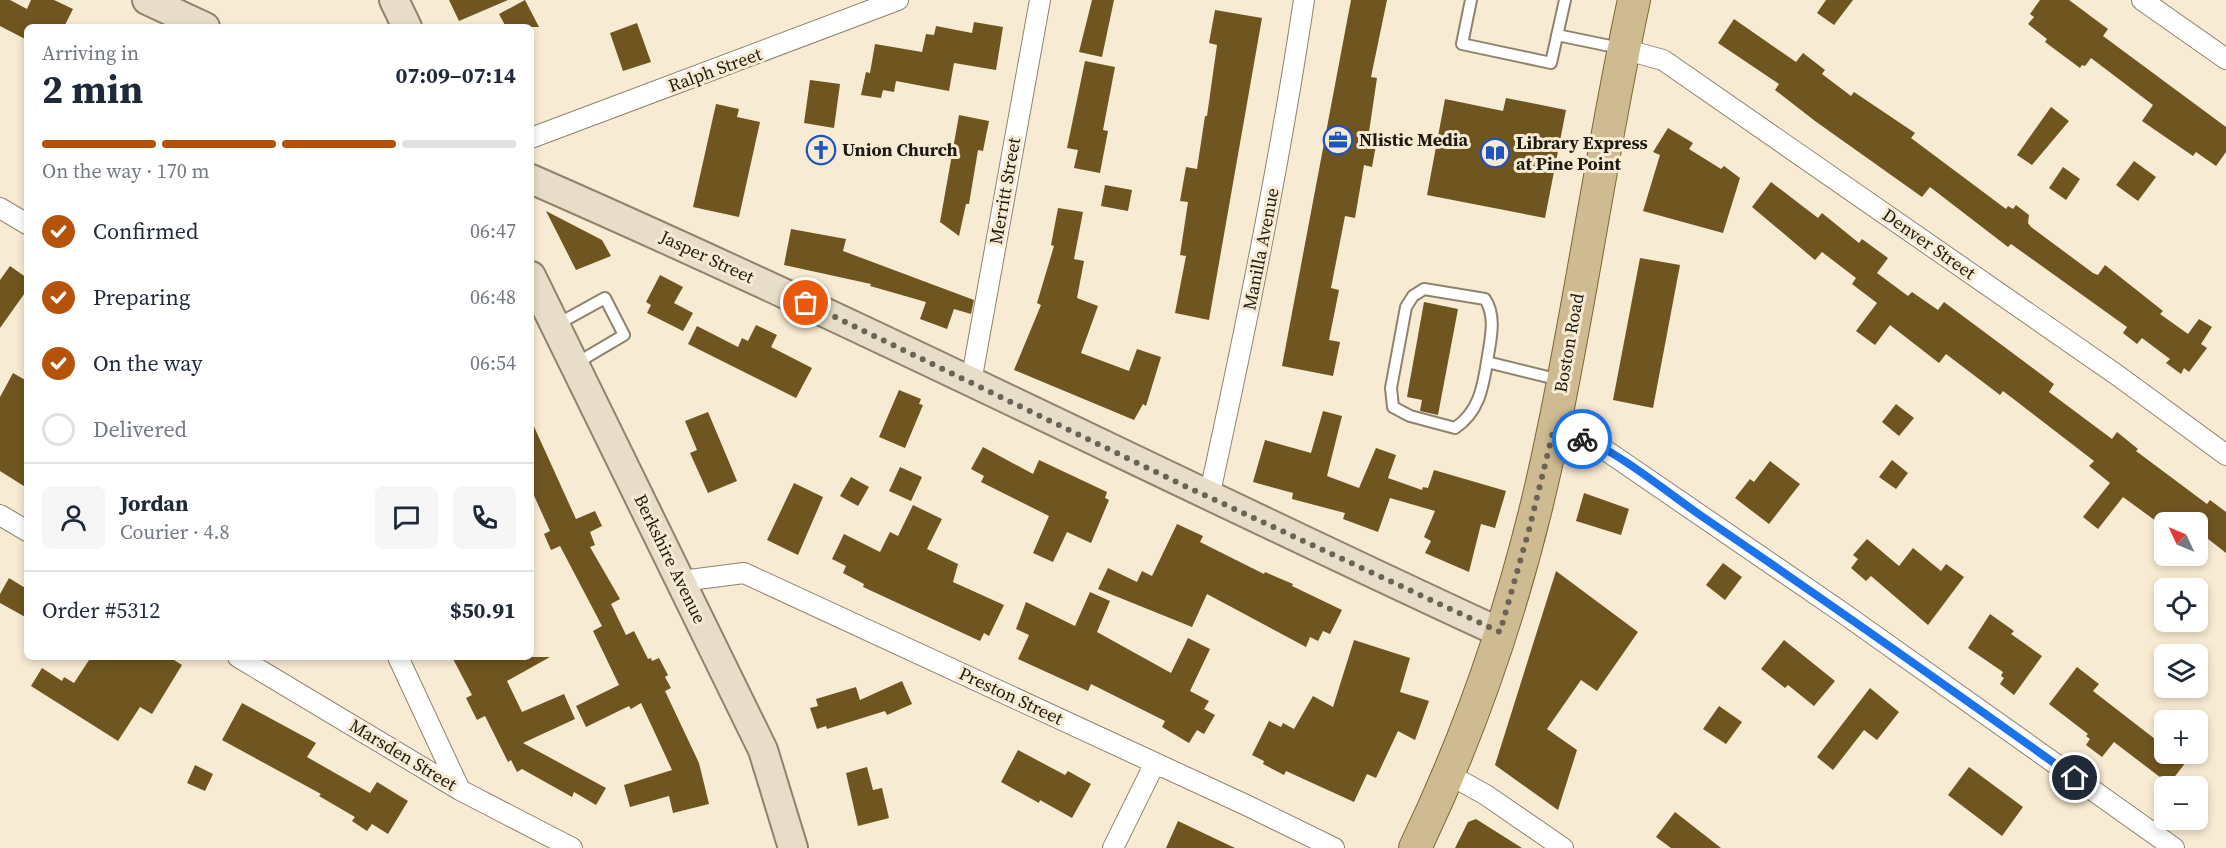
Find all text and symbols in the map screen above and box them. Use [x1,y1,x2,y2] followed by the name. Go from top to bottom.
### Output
[42,39,139,67] text: Arriving in
[665,41,765,98] street label: Ralph Street
[396,60,516,90] text: 07:09–07:14
[42,63,143,116] text: 2 min
[1322,124,1354,156] office icon: Nlistic Media
[1359,127,1468,152] place label: Nlistic Media
[1516,130,1648,176] place label: Library Express at Pine Point
[805,134,837,166] church icon: Union Church
[983,135,1026,246] street label: Merritt Street
[842,137,958,162] place label: Union Church
[1479,137,1511,169] library icon: Library Express at Pine Point
[42,157,209,185] text: On the way · 170 m
[1236,186,1285,312] street label: Manilla Avenue
[1878,202,1981,285] street label: Denver Street
[42,215,75,248] icon: check
[93,216,198,246] text: Confirmed
[470,217,516,245] text: 06:47
[655,223,758,289] street label: Jasper Street
[780,277,831,328] pin
[42,281,75,314] icon: check
[93,282,190,312] text: Preparing
[470,283,516,311] text: 06:48
[789,286,822,319] icon: bag
[1547,291,1590,395] street label: Boston Road
[42,347,75,380] icon: check
[93,348,202,378] text: On the way
[470,349,516,377] text: 06:54
[1552,409,1612,469] courier
[93,414,187,444] text: Delivered
[1566,423,1599,456] icon: bike
[42,486,105,549] button: person
[375,486,438,549] button: chat
[453,486,516,549] button: phone
[120,488,188,518] text: Jordan
[628,490,713,628] street label: Berkshire Avenue
[2154,512,2208,566] north arrow
[2154,512,2208,830] map controls
[120,518,229,546] text: Courier · 4.8
[2154,578,2208,632] button: locate
[42,595,160,625] text: Order #5312
[450,595,516,625] text: $50.91
[2154,644,2208,698] button: layers
[955,661,1067,731] street label: Preston Street
[2154,710,2208,764] button: +
[345,713,462,797] street label: Marsden Street
[2049,752,2100,803] pin
[2058,761,2091,794] icon: home
[2154,776,2208,830] button: −

